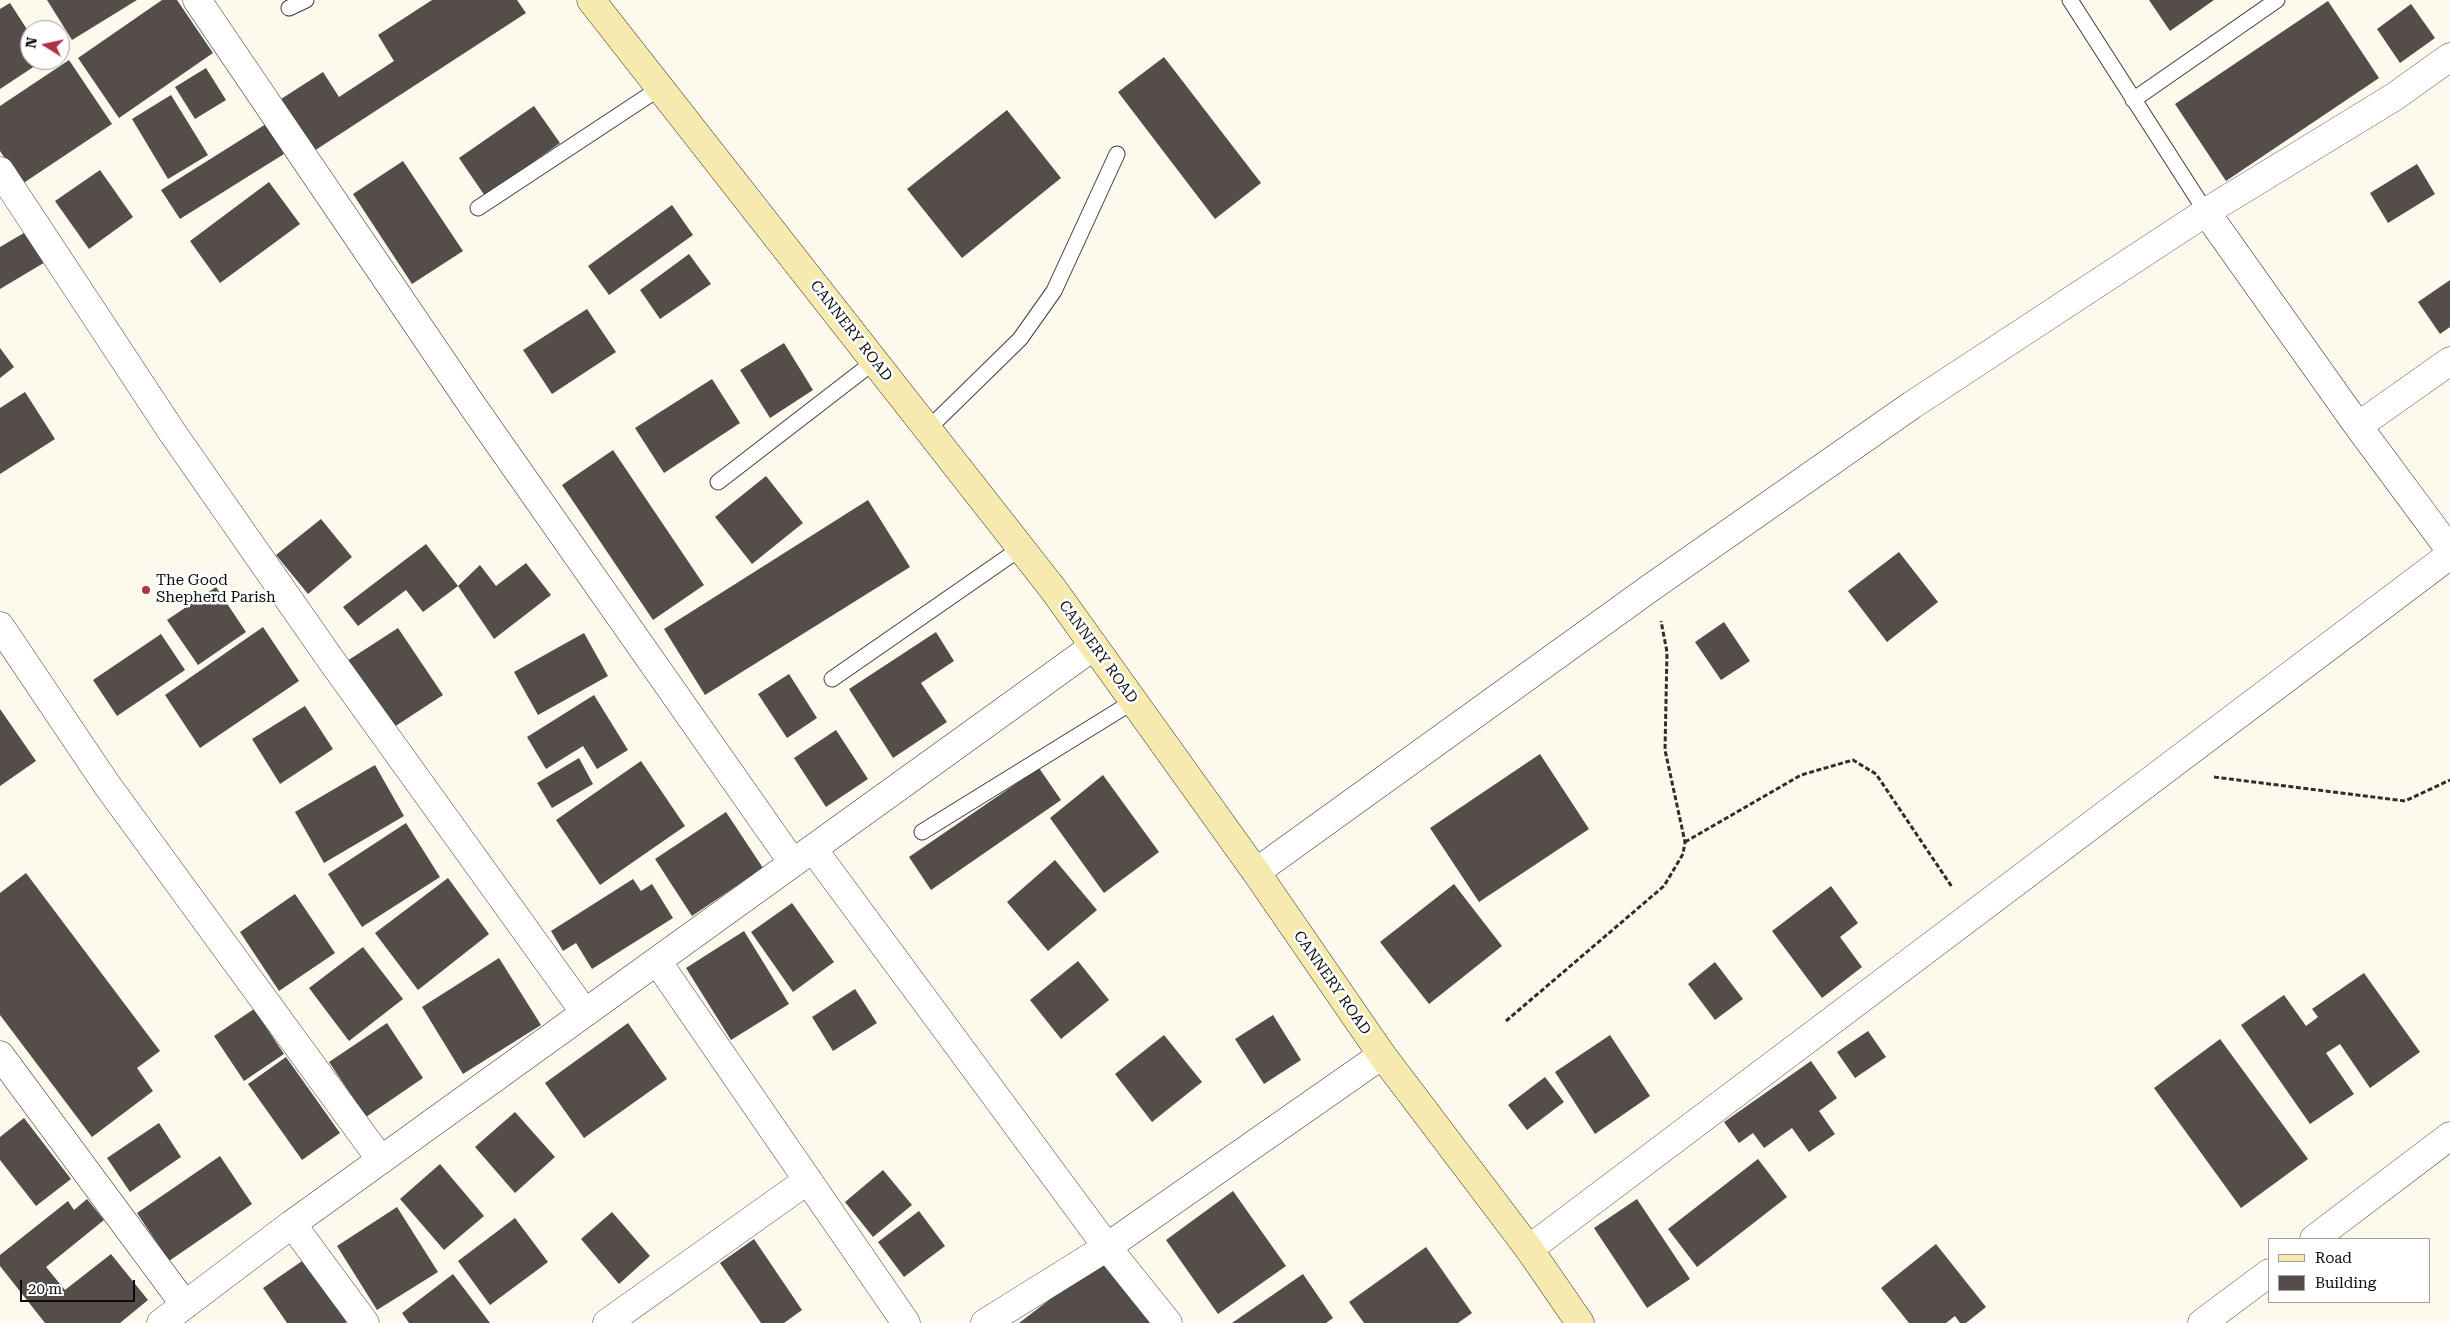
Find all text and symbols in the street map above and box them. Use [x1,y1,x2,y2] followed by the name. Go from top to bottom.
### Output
[20,20,70,70] north arrow
[22,36,40,49] text: N
[806,277,896,385] street label: CANNERY ROAD
[156,572,276,607] place label: The Good Shepherd Parish
[140,584,152,596] marker: The Good Shepherd Parish
[1055,597,1141,707] street label: CANNERY ROAD
[1289,928,1375,1038] street label: CANNERY ROAD
[2268,1238,2430,1303] legend
[2315,1249,2352,1267] text: Road
[22,1270,138,1302] scale bar
[2315,1274,2376,1292] text: Building
[28,1280,62,1298] text: 20 m

